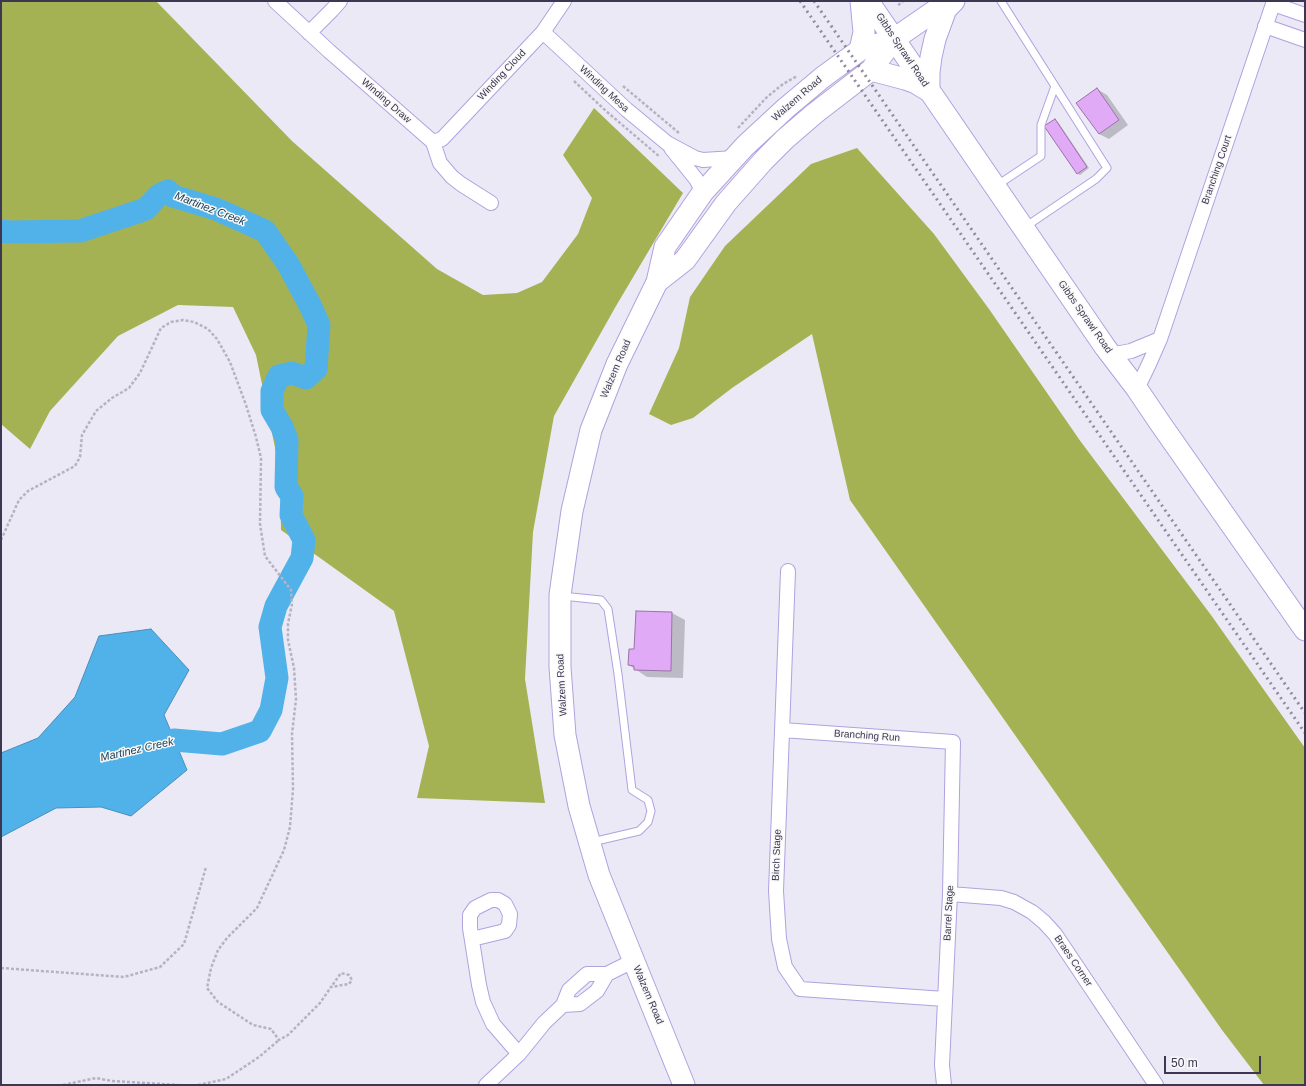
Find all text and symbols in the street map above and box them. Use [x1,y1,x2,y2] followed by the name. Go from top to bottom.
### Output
[873,11,931,89] street label: Gibbs Sprawl Road
[475,47,529,103] street label: Winding Cloud
[577,63,631,115] street label: Winding Mesa
[770,74,824,124] street label: Walzem Road
[359,76,413,126] street label: Winding Draw
[1200,134,1234,206] street label: Branching Court
[173,189,247,229] water label: Martinez Creek
[1055,278,1115,356] street label: Gibbs Sprawl Road
[598,338,634,400] street label: Walzem Road
[554,654,570,716] street label: Walzem Road
[834,728,900,744] street label: Branching Run
[99,735,175,765] water label: Martinez Creek
[770,829,784,881] street label: Birch Stage
[942,885,956,941] street label: Barrel Stage
[1051,933,1095,989] street label: Braes Corner
[630,964,666,1026] street label: Walzem Road
[1166,1048,1263,1074] scale bar
[1171,1056,1198,1070] text: 50 m

